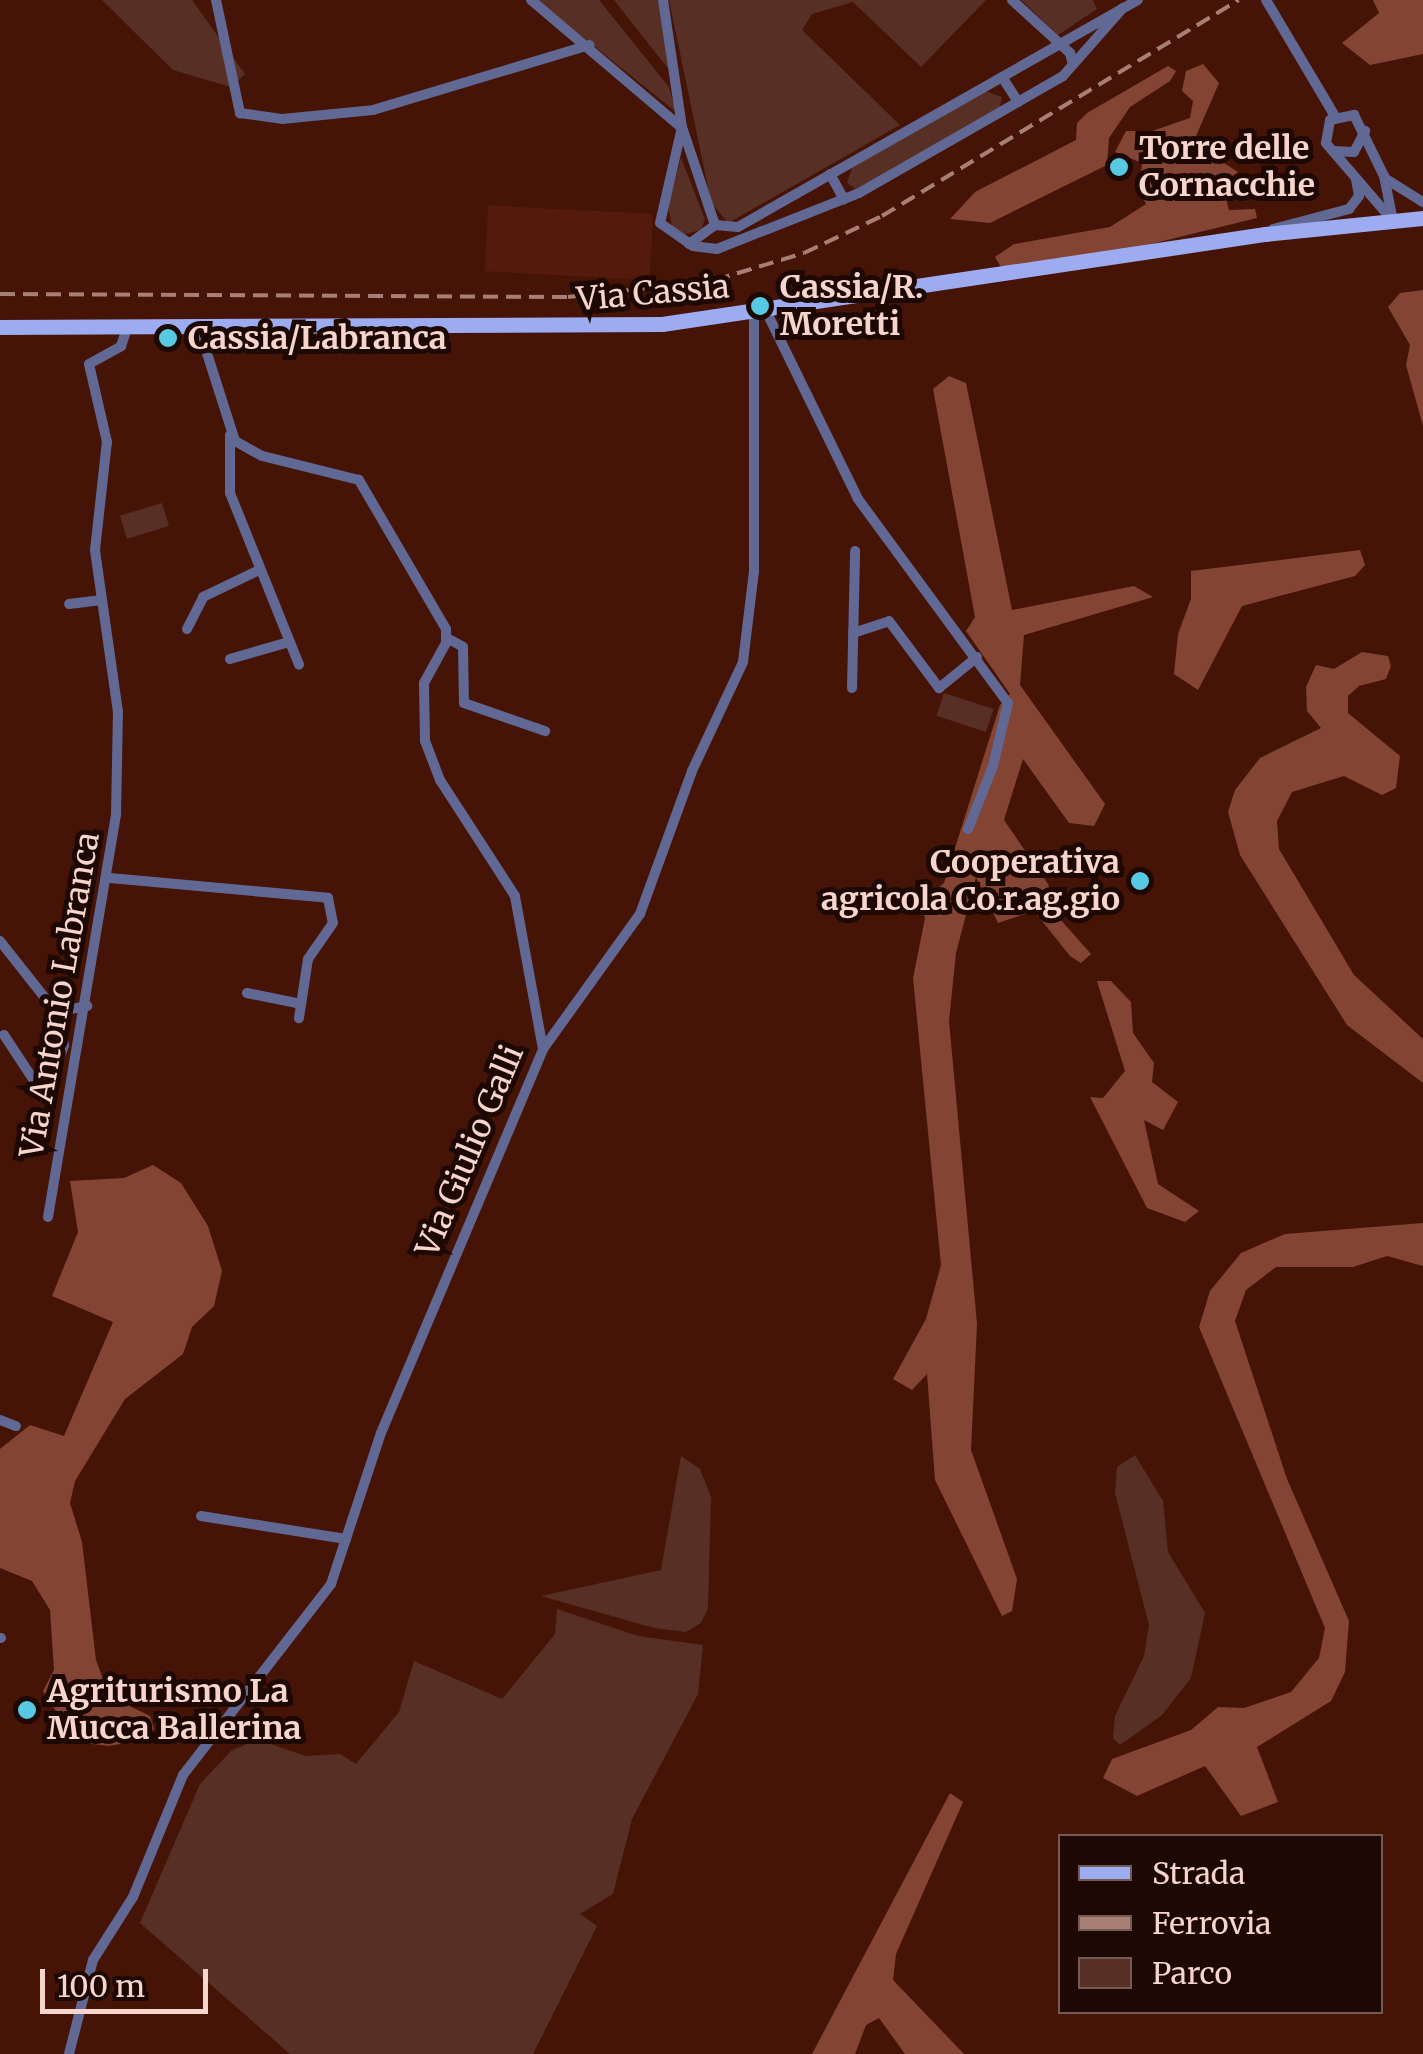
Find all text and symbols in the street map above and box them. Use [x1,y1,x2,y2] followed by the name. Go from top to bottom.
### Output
[1139,130,1315,205] place label: Torre delle Cornacchie
[1108,156,1130,178] marker: Torre delle Cornacchie
[575,267,731,319] street label: Via Cassia
[780,269,924,344] place label: Cassia/R. Moretti
[749,295,771,317] marker: Cassia/R. Moretti
[188,319,447,357] place label: Cassia/Labranca
[157,327,179,349] marker: Cassia/Labranca
[12,829,108,1161] street label: Via Antonio Labranca
[821,844,1120,919] place label: Cooperativa agricola Co.r.ag.gio
[1129,870,1151,892] marker: Cooperativa agricola Co.r.ag.gio
[408,1039,532,1263] street label: Via Giulio Galli
[47,1673,301,1748] place label: Agriturismo La Mucca Ballerina
[16,1699,38,1721] marker: Agriturismo La Mucca Ballerina
[1058,1834,1383,2014] legend
[1152,1854,1245,1892] text: Strada
[1152,1904,1271,1942] text: Ferrovia
[45,1949,212,2011] scale bar
[1152,1954,1232,1992] text: Parco
[57,1967,145,2005] text: 100 m

